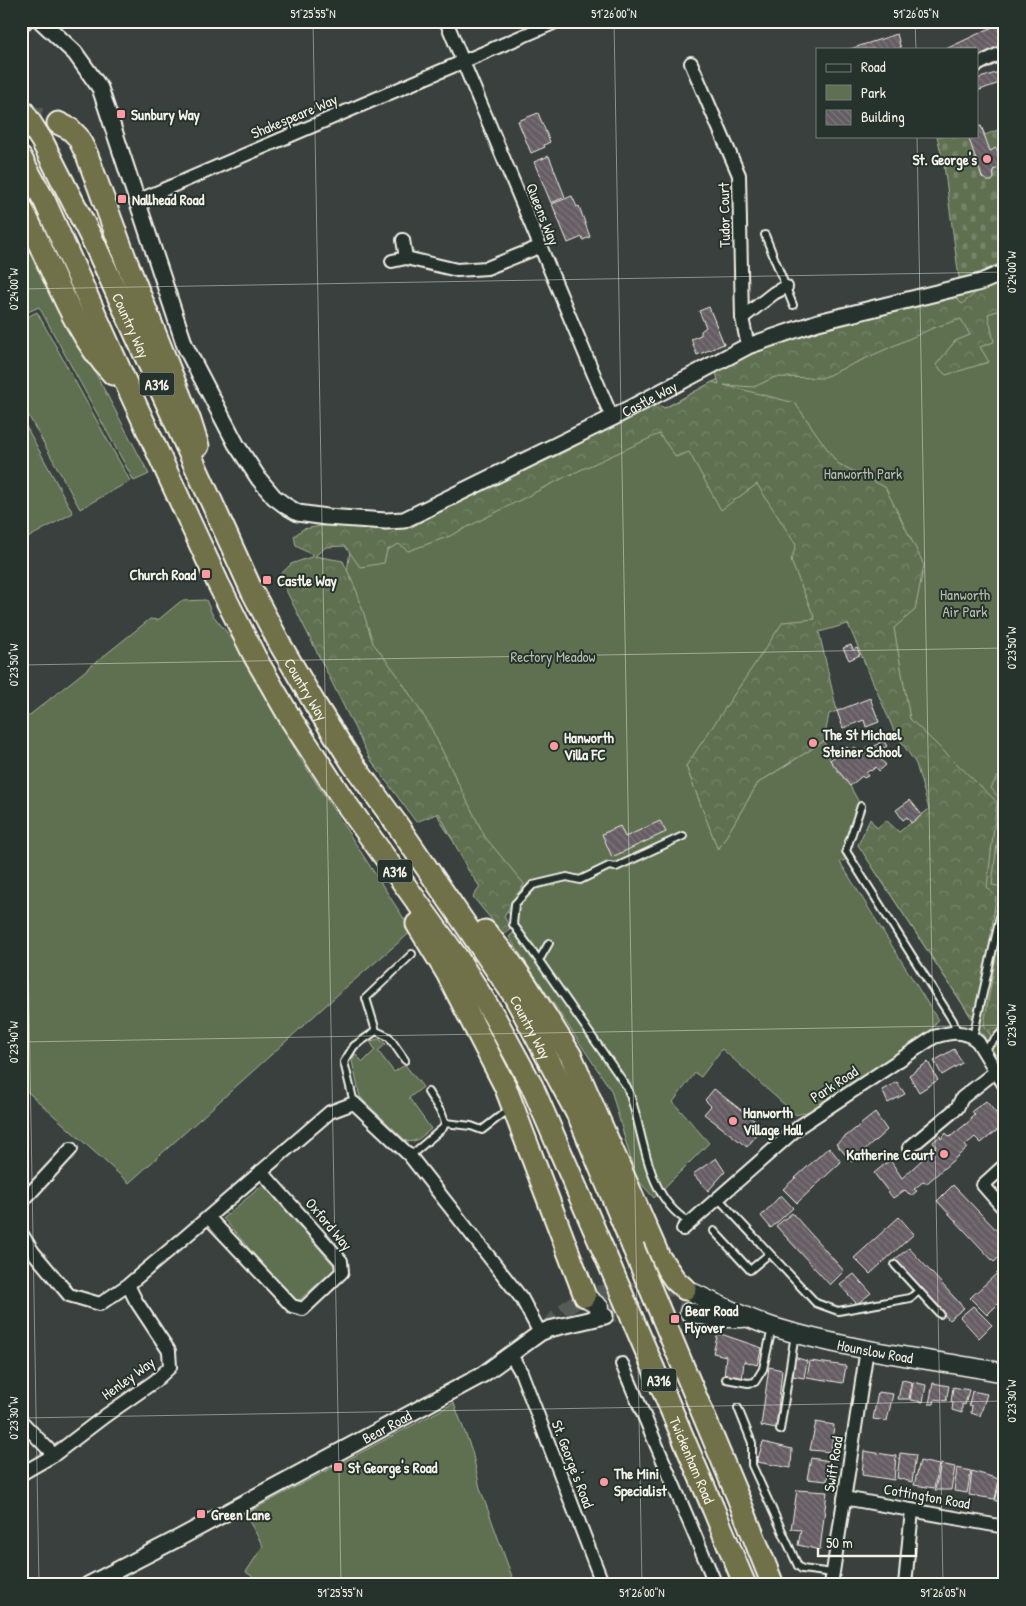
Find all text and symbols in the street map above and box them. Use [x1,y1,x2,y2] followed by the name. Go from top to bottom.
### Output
[290,5,336,22] text: 51°25'55"N
[591,5,637,22] text: 51°26'00"N
[893,5,939,22] text: 51°26'05"N
[816,48,978,138] legend
[861,56,886,77] text: Road
[861,82,886,103] text: Park
[248,88,340,144] street label: Shakespeare Way
[131,104,201,126] place label: Sunbury Way
[861,106,905,127] text: Building
[115,108,127,120] marker: Sunbury Way
[912,149,977,171] place label: St. George's
[981,153,993,165] marker: St. George's
[521,180,565,248] street label: Queens Way
[713,181,735,248] street label: Tudor Court
[132,189,205,210] place label: Nallhead Road
[116,193,128,205] marker: Nallhead Road
[1003,250,1020,293] text: 0°24'00"W
[5,267,22,310] text: 0°24'00"W
[107,289,155,361] street label: Country Way
[140,372,174,396] road number: A316
[618,375,680,422] street label: Castle Way
[824,463,902,484] park label: Hanworth Park
[130,564,196,585] place label: Church Road
[200,568,212,580] marker: Church Road
[277,570,338,592] place label: Castle Way
[261,574,273,586] marker: Castle Way
[940,584,990,622] park label: Hanworth Air Park
[1003,626,1020,669] text: 0°23'50"W
[5,643,22,686] text: 0°23'50"W
[511,646,596,667] park label: Rectory Meadow
[280,654,333,724] street label: Country Way
[822,724,902,762] place label: The St Michael Steiner School
[564,727,615,765] place label: Hanworth Villa FC
[807,737,819,749] marker: The St Michael Steiner School
[548,740,560,752] marker: Hanworth Villa FC
[378,859,412,882] road number: A316
[505,991,556,1062] street label: Country Way
[1003,1003,1020,1046] text: 0°23'40"W
[5,1020,22,1063] text: 0°23'40"W
[806,1061,862,1107] street label: Park Road
[743,1102,803,1141] place label: Hanworth Village Hall
[727,1115,739,1127] marker: Hanworth Village Hall
[846,1144,935,1165] place label: Katherine Court
[938,1148,950,1160] marker: Katherine Court
[301,1193,357,1255] street label: Oxford Way
[684,1300,738,1339] place label: Bear Road Flyover
[669,1313,681,1325] marker: Bear Road Flyover
[835,1333,915,1368] street label: Hounslow Road
[97,1352,159,1404] street label: Henley Way
[642,1368,676,1392] road number: A316
[1003,1379,1020,1422] text: 0°23'30"W
[5,1396,22,1439] text: 0°23'30"W
[358,1404,415,1448] street label: Bear Road
[665,1413,720,1507] street label: Twickenham Road
[547,1417,599,1511] street label: St. George's Road
[818,1435,848,1493] street label: Swift Road
[348,1457,438,1479] place label: St George's Road
[332,1461,344,1473] marker: St George's Road
[613,1463,667,1502] place label: The Mini Specialist
[598,1476,610,1488] marker: The Mini Specialist
[882,1478,972,1514] street label: Cottington Road
[211,1504,270,1525] place label: Green Lane
[195,1508,207,1520] marker: Green Lane
[818,1526,916,1558] scale bar
[826,1532,853,1553] text: 50 m
[317,1584,363,1601] text: 51°25'55"N
[619,1584,665,1601] text: 51°26'00"N
[920,1584,966,1601] text: 51°26'05"N

